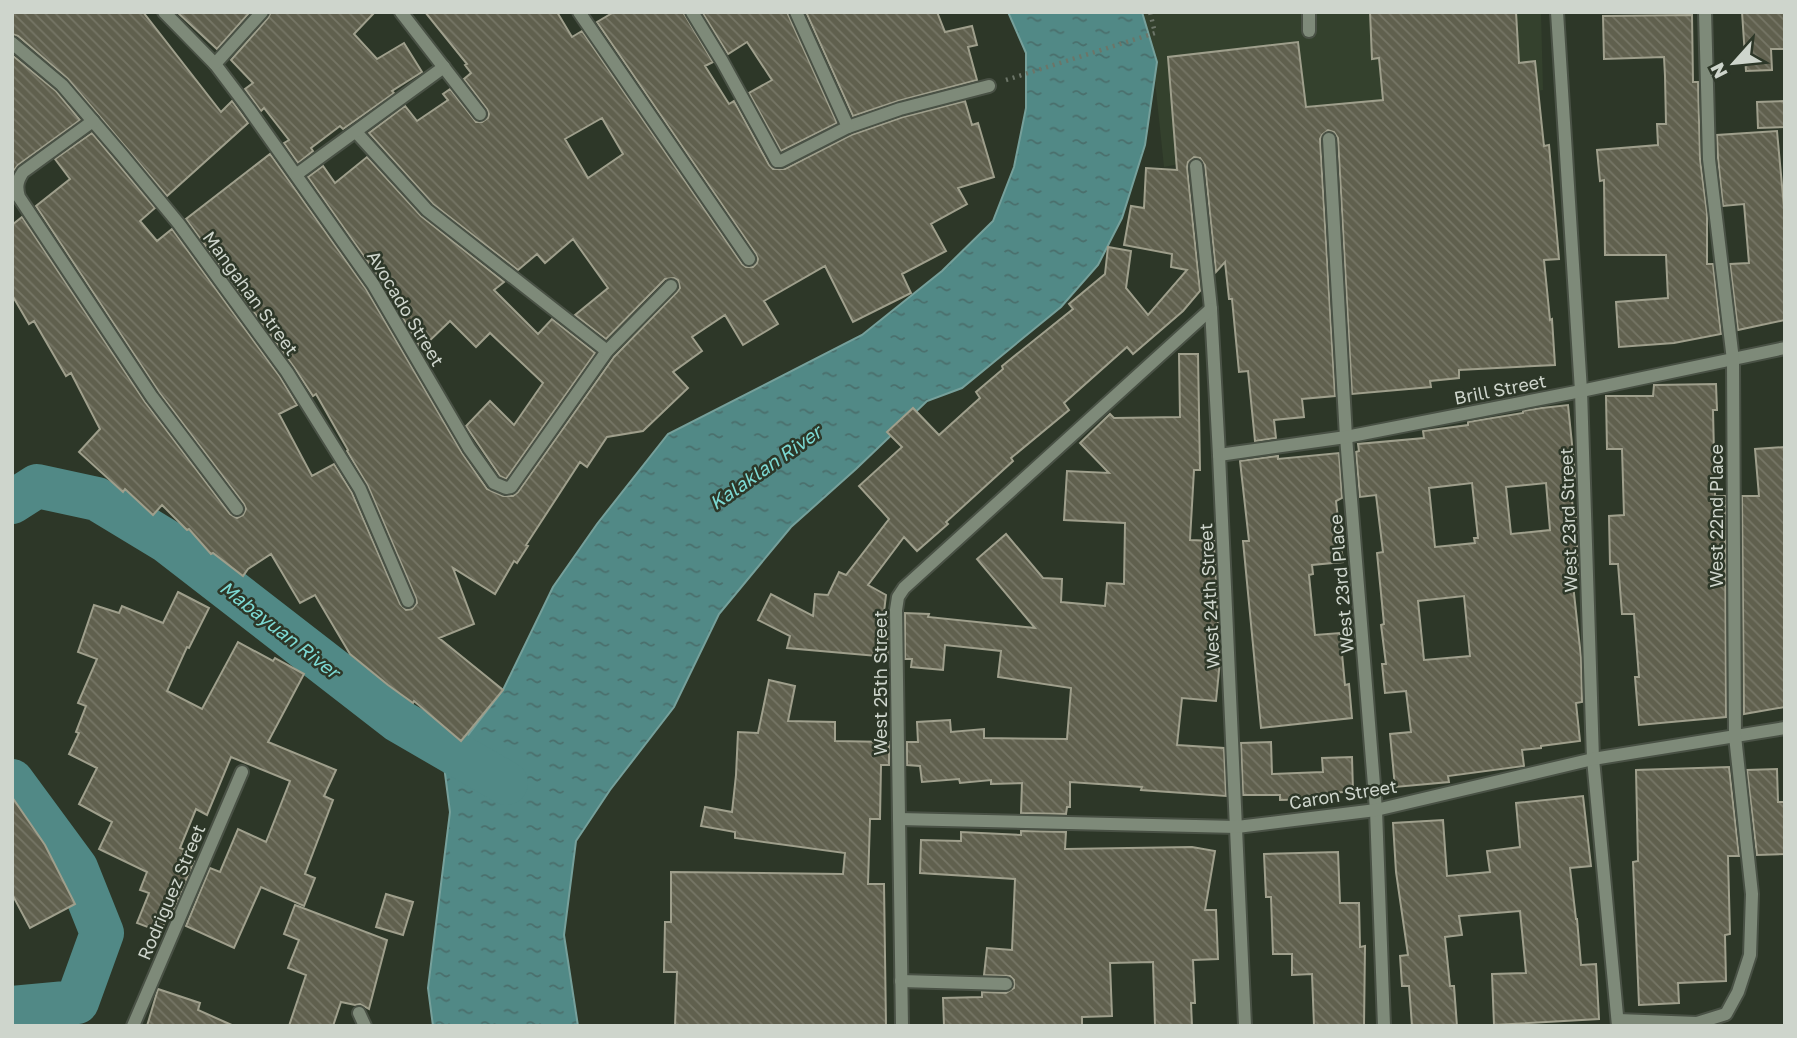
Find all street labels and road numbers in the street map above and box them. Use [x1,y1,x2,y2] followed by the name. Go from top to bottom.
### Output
[199,227,303,359] street label: Mangahan Street
[363,246,449,370] street label: Avocado Street
[1452,369,1548,409] street label: Brill Street
[1705,444,1727,588] street label: West 22nd Place
[1554,447,1582,593] street label: West 23rd Street
[1324,514,1358,654] street label: West 23rd Place
[1194,523,1224,669] street label: West 24th Street
[869,610,891,756] street label: West 25th Street
[1287,775,1399,813] street label: Caron Street
[133,821,209,963] street label: Rodriguez Street

